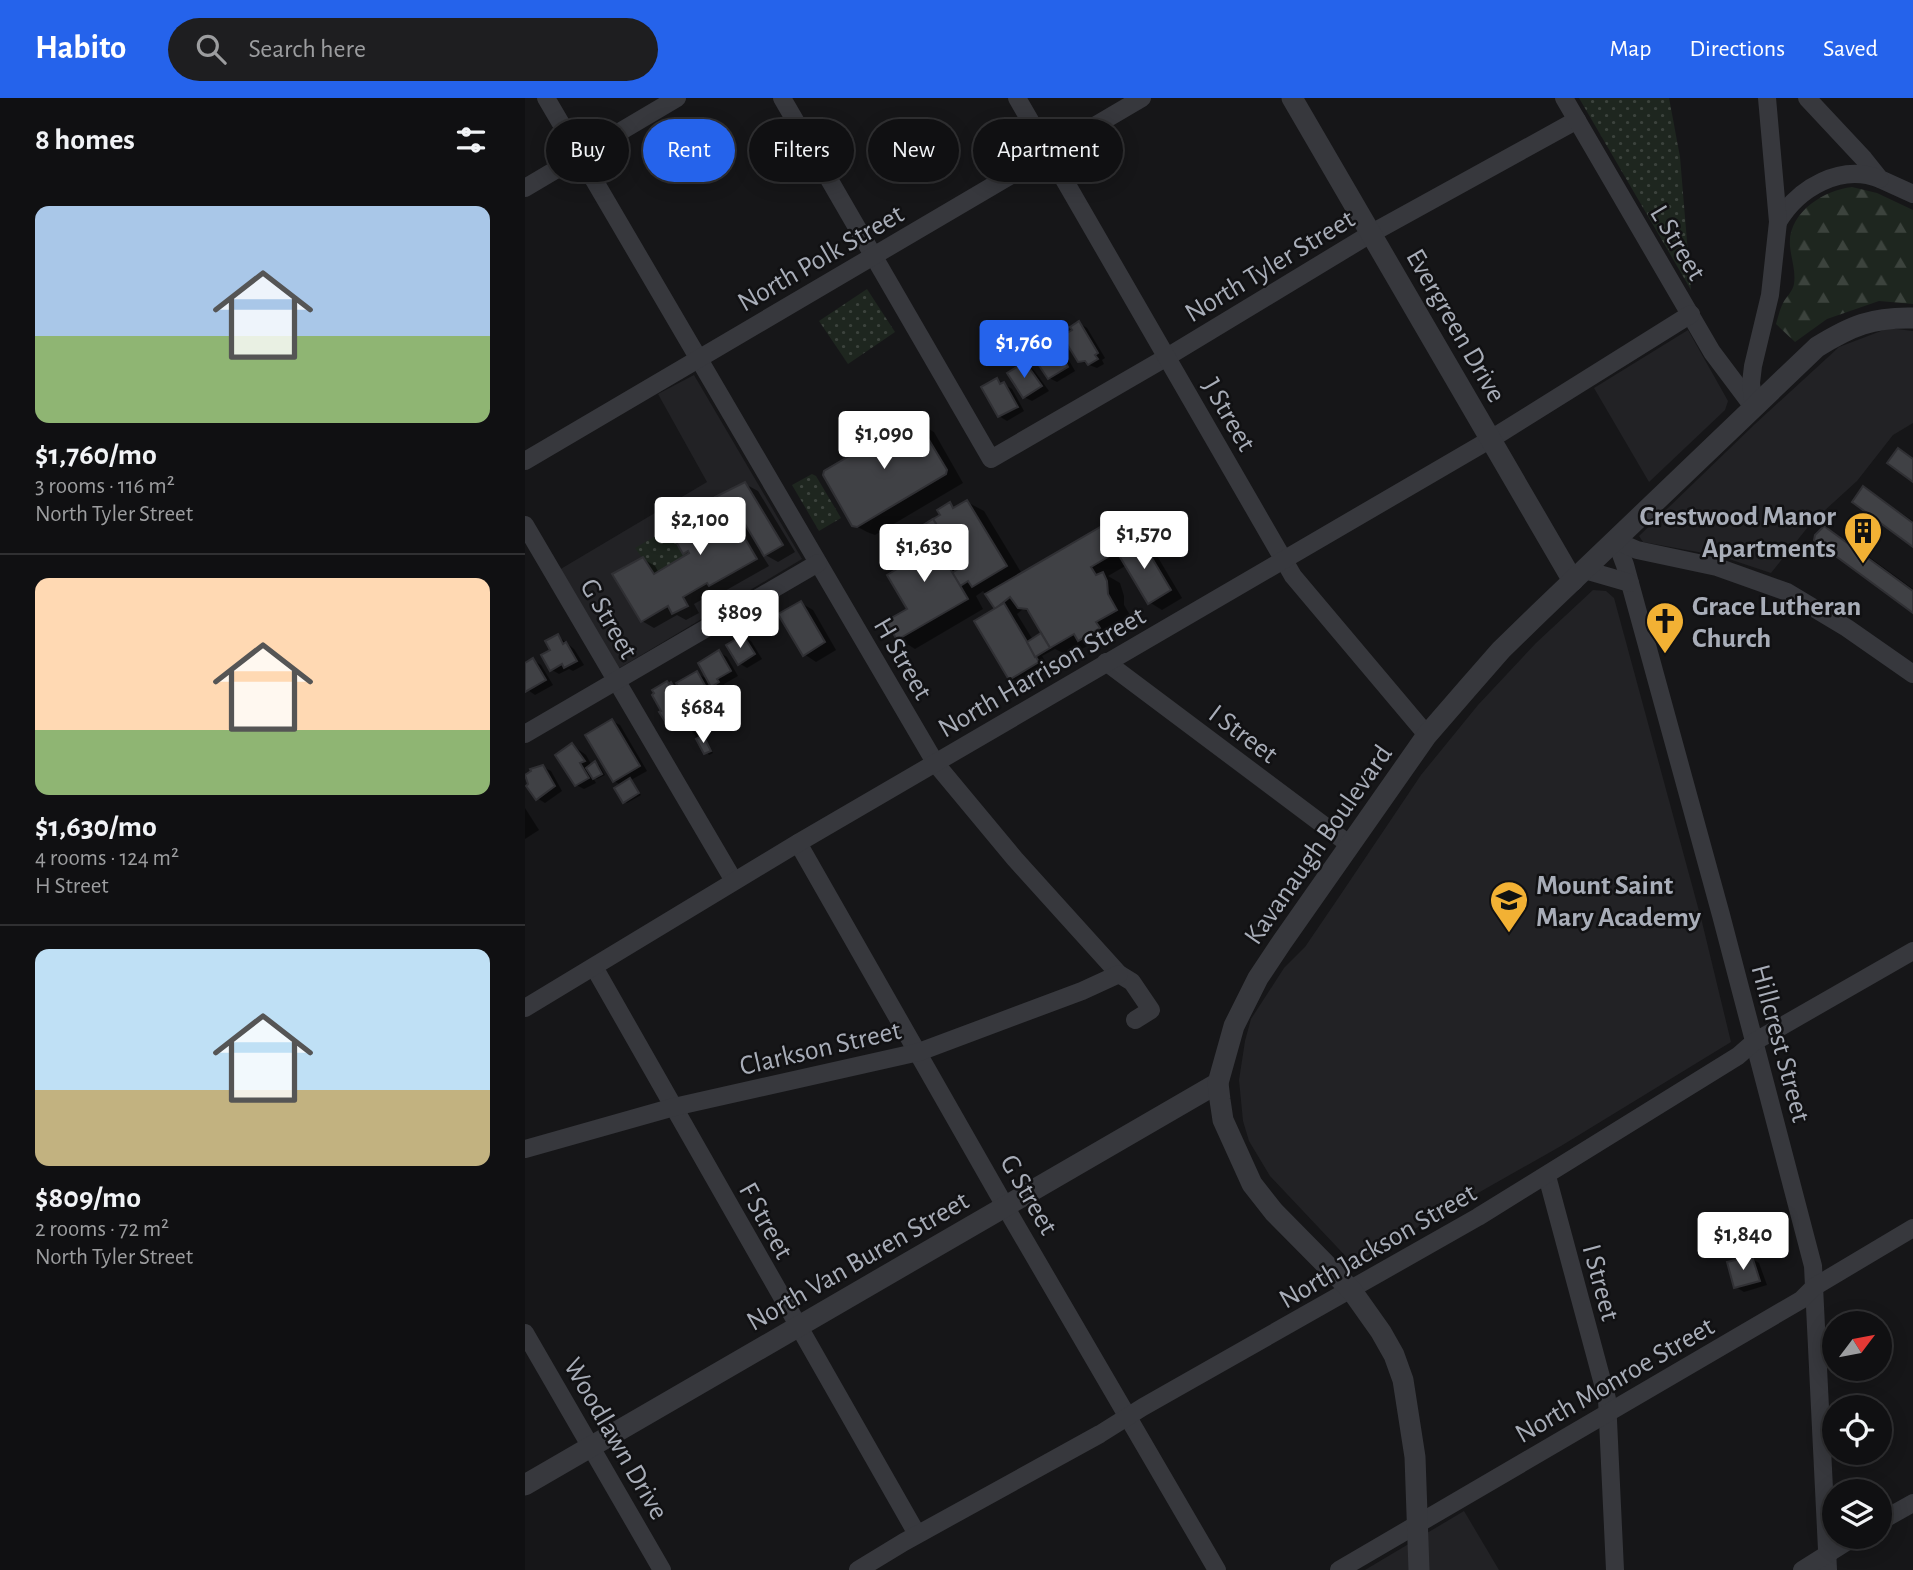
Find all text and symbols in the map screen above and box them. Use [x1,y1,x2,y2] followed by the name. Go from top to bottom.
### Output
[168,18,658,81] search box
[192,30,230,68] icon: search
[35,32,126,65] text: Habito
[248,36,366,62] text: Search here
[1609,37,1651,61] text: Map
[1689,37,1785,61] text: Directions
[1823,37,1878,61] text: Saved
[546,119,629,182] chip: Buy
[643,119,735,182] chip: Rent
[749,119,854,182] chip: Filters
[868,119,959,182] chip: New
[973,119,1123,182] chip: Apartment
[452,121,490,159] icon: filters
[35,125,135,155] text: 8 homes
[733,200,909,317] street label: North Polk Street
[1644,201,1710,286] street label: L Street
[1180,205,1360,328] street label: North Tyler Street
[1400,245,1510,407] street label: Evergreen Drive
[200,252,326,378] icon: home
[967,320,1081,380] pin: $1,760
[996,331,1052,354] text: $1,760
[1196,374,1260,456] street label: J Street
[827,412,941,471] pin: $1,090
[855,422,913,445] text: $1,090
[35,440,157,470] text: $1,760/mo
[35,475,175,498] text: 3 rooms · 116 m²
[643,498,757,557] pin: $2,100
[35,503,193,526] text: North Tyler Street
[1639,503,1836,563] place label: Crestwood Manor Apartments
[671,508,729,531] text: $2,100
[1842,510,1884,565] building icon: Crestwood Manor Apartments
[1087,512,1201,571] pin: $1,570
[1116,522,1172,545] text: $1,570
[867,524,981,584] pin: $1,630
[896,535,952,558] text: $1,630
[574,574,642,664] street label: G Street
[699,590,781,650] pin: $809
[1692,593,1861,653] place label: Grace Lutheran Church
[1644,600,1686,655] church icon: Grace Lutheran Church
[718,601,762,624] text: $809
[934,602,1150,743] street label: North Harrison Street
[868,613,937,705] street label: H Street
[200,624,326,750] icon: home
[662,686,744,745] pin: $684
[681,696,725,719] text: $684
[1203,700,1282,769] street label: I Street
[1239,740,1398,950] street label: Kavanaugh Boulevard
[35,812,157,842] text: $1,630/mo
[35,847,179,870] text: 4 rooms · 124 m²
[1536,872,1701,932] place label: Mount Saint Mary Academy
[35,875,109,898] text: H Street
[1488,879,1530,934] school or university icon: Mount Saint Mary Academy
[1746,962,1815,1125] street label: Hillcrest Street
[200,995,326,1121] icon: home
[737,1017,904,1081] street label: Clarkson Street
[994,1150,1062,1240] street label: G Street
[733,1178,798,1264] street label: F Street
[1275,1179,1481,1315] street label: North Jackson Street
[35,1183,141,1213] text: $809/mo
[742,1187,974,1337] street label: North Van Buren Street
[1686,1212,1800,1272] pin: $1,840
[35,1218,169,1241] text: 2 rooms · 72 m²
[1714,1223,1772,1246] text: $1,840
[1576,1241,1624,1324] street label: I Street
[35,1246,193,1269] text: North Tyler Street
[1822,1311,1892,1381] north arrow
[1822,1311,1892,1549] map controls
[1511,1312,1719,1449] street label: North Monroe Street
[558,1353,673,1525] street label: Woodlawn Drive
[1822,1395,1892,1465] button: locate
[1822,1479,1892,1549] button: layers

